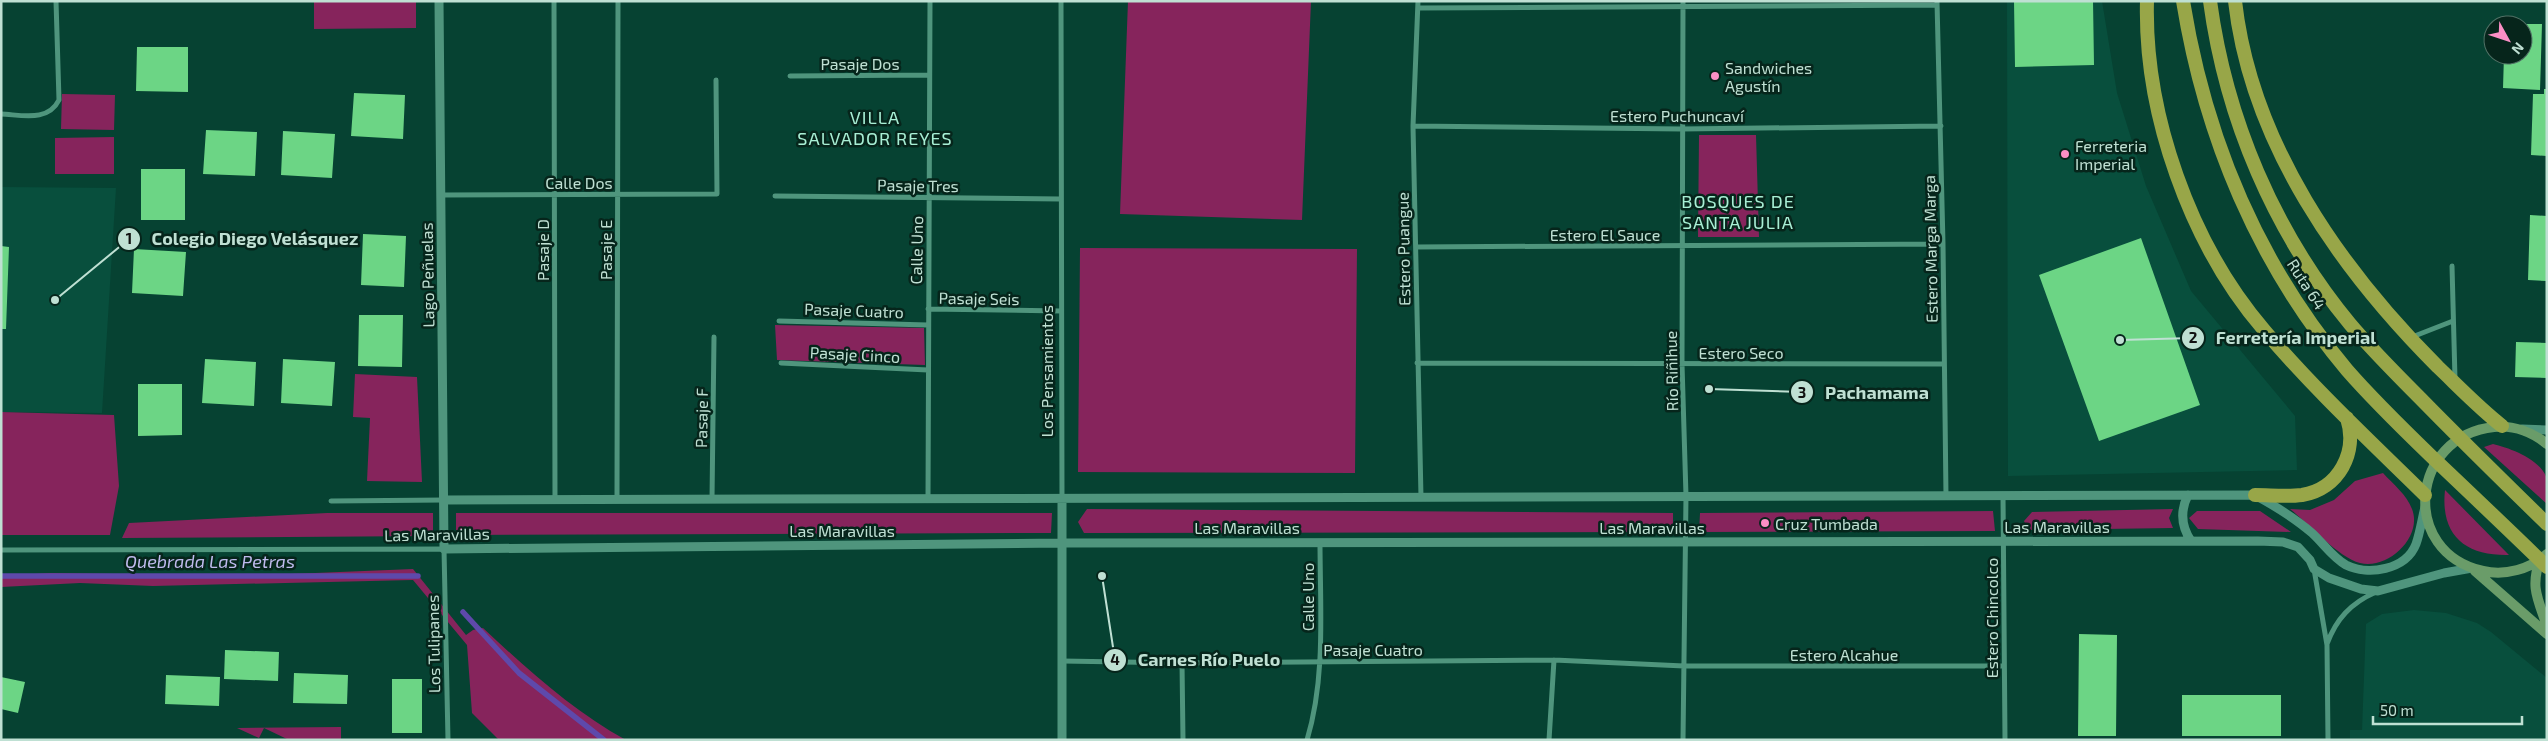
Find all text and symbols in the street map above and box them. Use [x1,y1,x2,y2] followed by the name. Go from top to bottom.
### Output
[2483,15,2533,65] north arrow
[2509,39,2528,58] text: N
[820,54,900,74] street label: Pasaje Dos
[1725,58,1812,95] place label: Sandwiches Agustín
[1709,70,1721,82] marker: Sandwiches Agustín
[797,106,953,149] district label: VILLA SALVADOR REYES
[1610,106,1745,125] street label: Estero Puchuncaví
[2075,136,2147,173] place label: Ferreteria Imperial
[2059,148,2071,160] marker: Ferreteria Imperial
[545,173,613,192] street label: Calle Dos
[877,175,959,196] street label: Pasaje Tres
[1919,175,1941,323] street label: Estero Marga Marga
[1681,190,1795,233] district label: BOSQUES DE SANTA JULIA
[1393,192,1413,306] street label: Estero Puangue
[906,216,926,284] street label: Calle Uno
[533,219,553,281] street label: Pasaje D
[596,220,616,280] street label: Pasaje E
[116,222,368,255] callout: Colegio Diego Velásquez
[417,222,437,328] street label: Lago Peñuelas
[1550,225,1660,244] street label: Estero El Sauce
[152,227,358,249] text: Colegio Diego Velásquez
[126,229,132,247] text: 1
[2284,255,2330,313] street label: Ruta 64
[938,288,1020,309] street label: Pasaje Seis
[804,299,904,322] street label: Pasaje Cuatro
[1037,305,1056,437] street label: Los Pensamientos
[2181,321,2386,354] callout: Ferretería Imperial
[2216,326,2376,348] text: Ferretería Imperial
[2189,328,2198,346] text: 2
[1661,331,1681,411] street label: Río Riñihue
[809,342,901,367] street label: Pasaje Cinco
[1699,343,1784,362] street label: Estero Seco
[1790,376,1939,409] callout: Pachamama
[1825,381,1929,403] text: Pachamama
[1798,383,1806,401] text: 3
[691,388,712,448] street label: Pasaje F
[1775,514,1878,533] place label: Cruz Tumbada
[1759,517,1771,529] marker: Cruz Tumbada
[2004,517,2110,536] street label: Las Maravillas
[1194,518,1300,537] street label: Las Maravillas
[1599,518,1705,537] street label: Las Maravillas
[789,521,895,540] street label: Las Maravillas
[384,524,490,544] street label: Las Maravillas
[125,550,295,572] water label: Quebrada Las Petras
[1982,558,2001,678] street label: Estero Chincolco
[1298,563,1317,631] street label: Calle Uno
[423,595,443,693] street label: Los Tulipanes
[1323,640,1423,660] street label: Pasaje Cuatro
[1102,643,1290,676] callout: Carnes Río Puelo
[1790,645,1898,664] street label: Estero Alcahue
[1138,648,1280,670] text: Carnes Río Puelo
[1110,650,1120,668] text: 4
[2373,694,2522,726] scale bar
[2380,701,2414,719] text: 50 m

